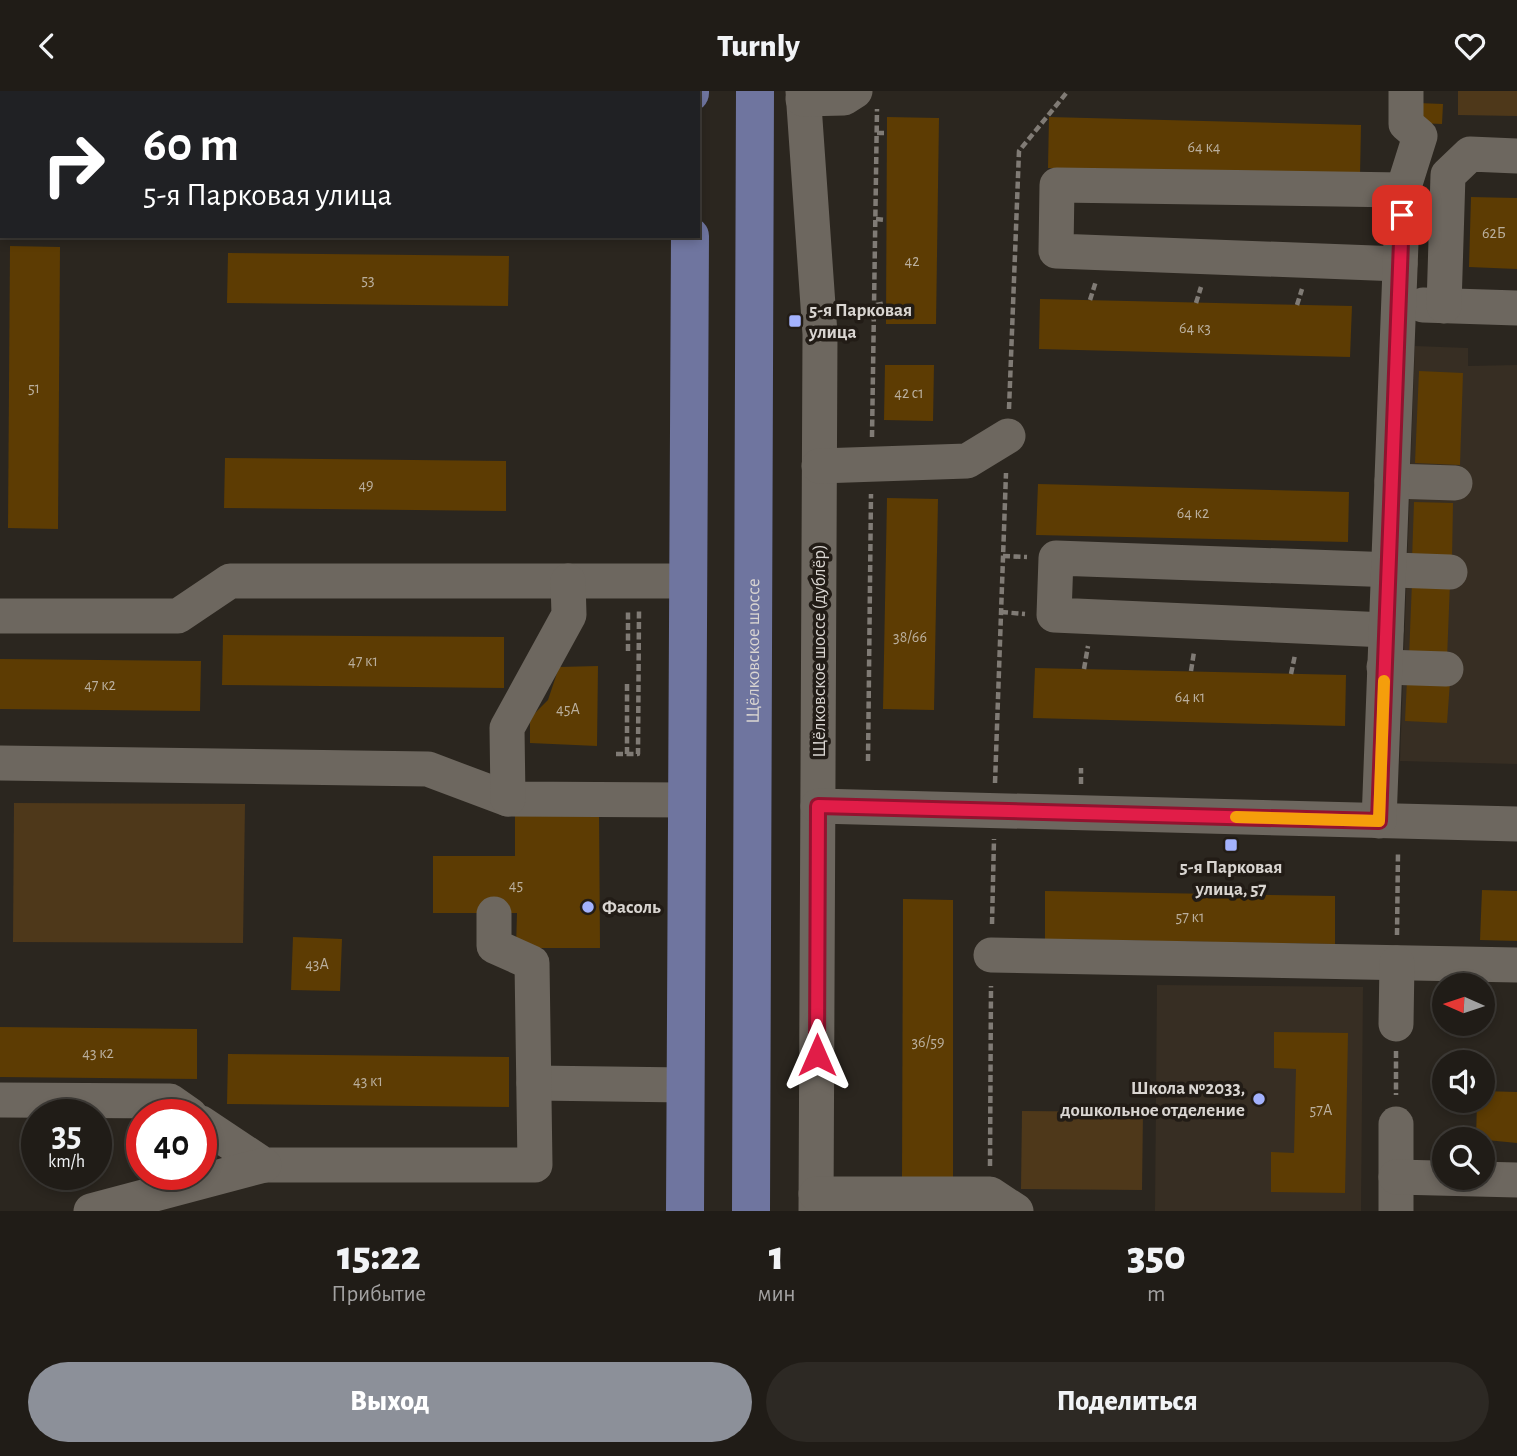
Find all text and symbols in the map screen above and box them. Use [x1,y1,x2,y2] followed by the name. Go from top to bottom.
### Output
[28,27,66,65] icon: back
[1451,27,1489,65] icon: heart
[717,30,800,62] text: Turnly
[28,119,119,210] icon: right
[143,121,239,170] text: 60 m
[1188,139,1221,155] house number: 64 к4
[143,179,392,211] text: 5-я Парковая улица
[1372,185,1432,245] pin
[1383,196,1421,234] icon: arrive
[1482,225,1506,241] house number: 62Б
[905,253,919,269] house number: 42
[361,272,375,288] house number: 53
[808,301,912,342] place label: 5-я Парковая улица
[787,313,803,329] marker: 5-я Парковая улица
[1179,320,1211,336] house number: 64 к3
[28,380,40,396] house number: 51
[894,385,924,401] house number: 42 с1
[358,477,374,493] house number: 49
[1177,505,1209,521] house number: 64 к2
[810,544,829,758] street label: Щёлковское шоссе (дублёр)
[743,578,763,724] street label: Щёлковское шоссе
[893,629,927,645] house number: 38/66
[348,653,378,669] house number: 47 к1
[84,677,116,693] house number: 47 к2
[1175,689,1205,705] house number: 64 к1
[556,701,580,717] house number: 45А
[1223,837,1239,853] marker: 5-я Парковая улица, 57
[1179,858,1283,899] place label: 5-я Парковая улица, 57
[509,877,523,893] house number: 45
[602,898,661,917] place label: Фасоль
[580,899,596,915] marker: Фасоль
[1176,909,1204,925] house number: 57 к1
[305,956,329,972] house number: 43А
[1432,973,1494,1036] north arrow
[1432,973,1495,1190] map controls
[780,1018,854,1092] position arrow
[912,1034,944,1050] house number: 36/59
[82,1045,114,1061] house number: 43 к2
[1432,1050,1495,1113] button: sound
[353,1073,383,1089] house number: 43 к1
[1060,1079,1245,1120] place label: Школа №2033, дошкольное отделение
[1251,1091,1267,1107] marker: Школа №2033, дошкольное отделение
[126,1099,217,1190] speed limit sign: 40
[1310,1102,1333,1118] house number: 57А
[51,1118,82,1153] text: 35
[1432,1127,1495,1190] button: search
[48,1153,85,1171] text: km/h
[337,1235,421,1277] text: 15:22
[769,1235,784,1277] text: 1
[1127,1235,1186,1277] text: 350
[331,1283,426,1306] text: Прибытие
[757,1283,796,1306] text: мин
[1147,1283,1166,1306] text: m
[28,1362,752,1442] button: Выход
[766,1362,1489,1442] button: Поделиться

